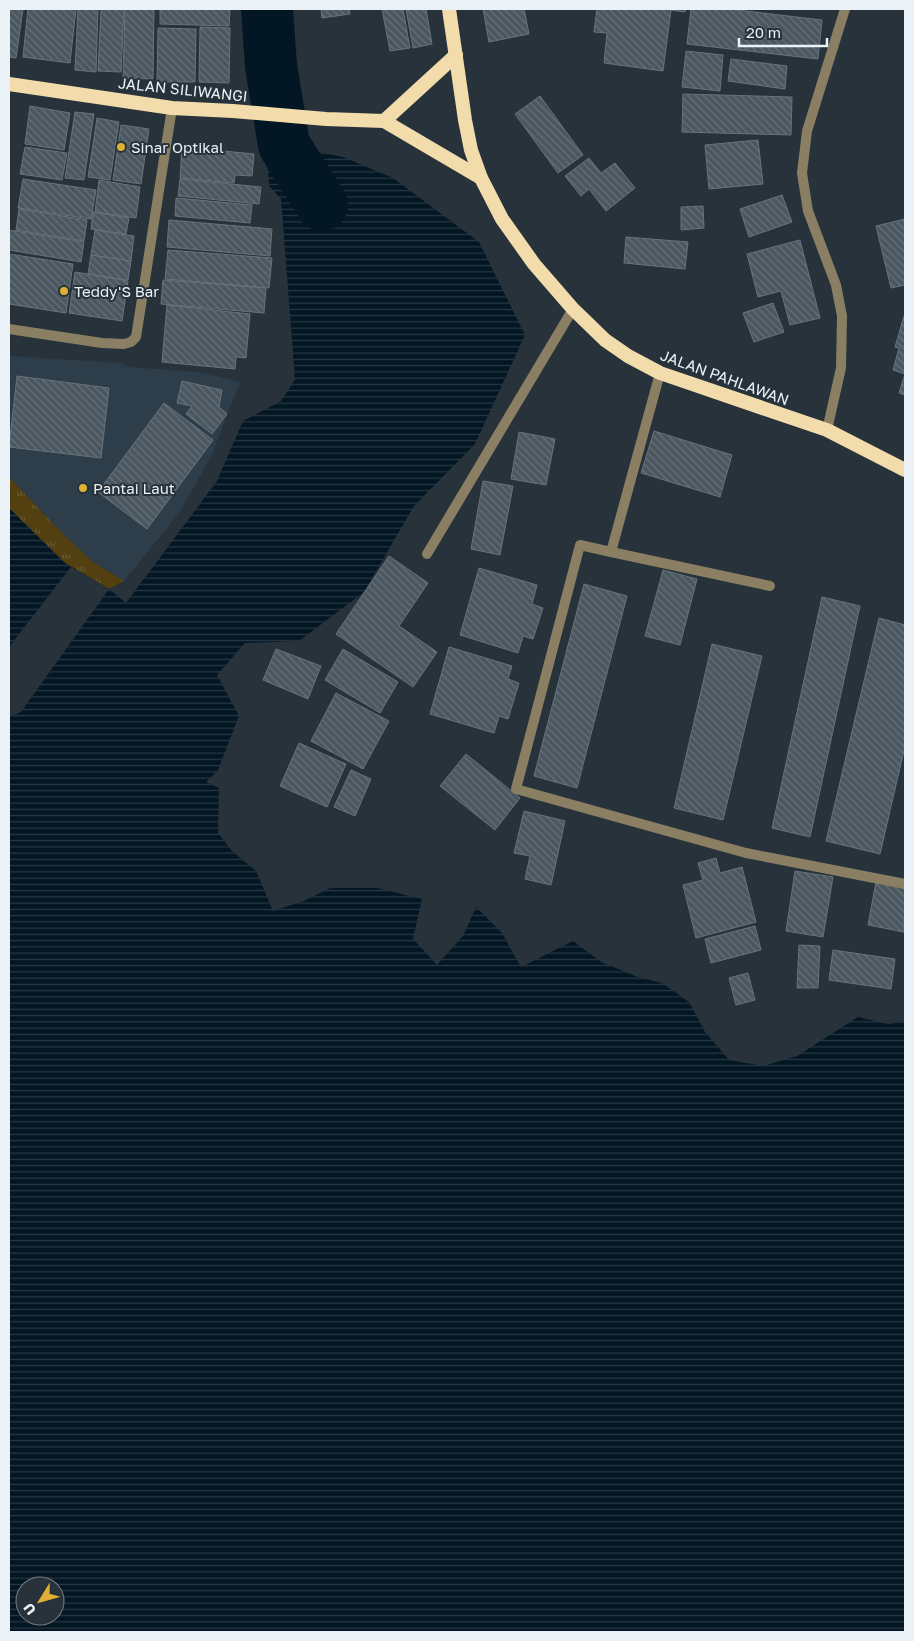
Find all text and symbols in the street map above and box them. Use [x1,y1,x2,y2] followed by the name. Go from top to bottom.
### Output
[739,15,826,47] scale bar
[746,23,781,41] text: 20 m
[117,73,249,105] street label: JALAN SILIWANGI
[131,138,224,156] place label: Sinar Optikal
[115,141,127,153] marker: Sinar Optikal
[74,282,159,300] place label: Teddy'S Bar
[58,285,70,297] marker: Teddy'S Bar
[658,345,792,409] street label: JALAN PAHLAWAN
[93,479,175,497] place label: Pantai Laut
[77,482,89,494] marker: Pantai Laut
[15,1576,65,1626] north arrow
[19,1600,39,1618] text: U

